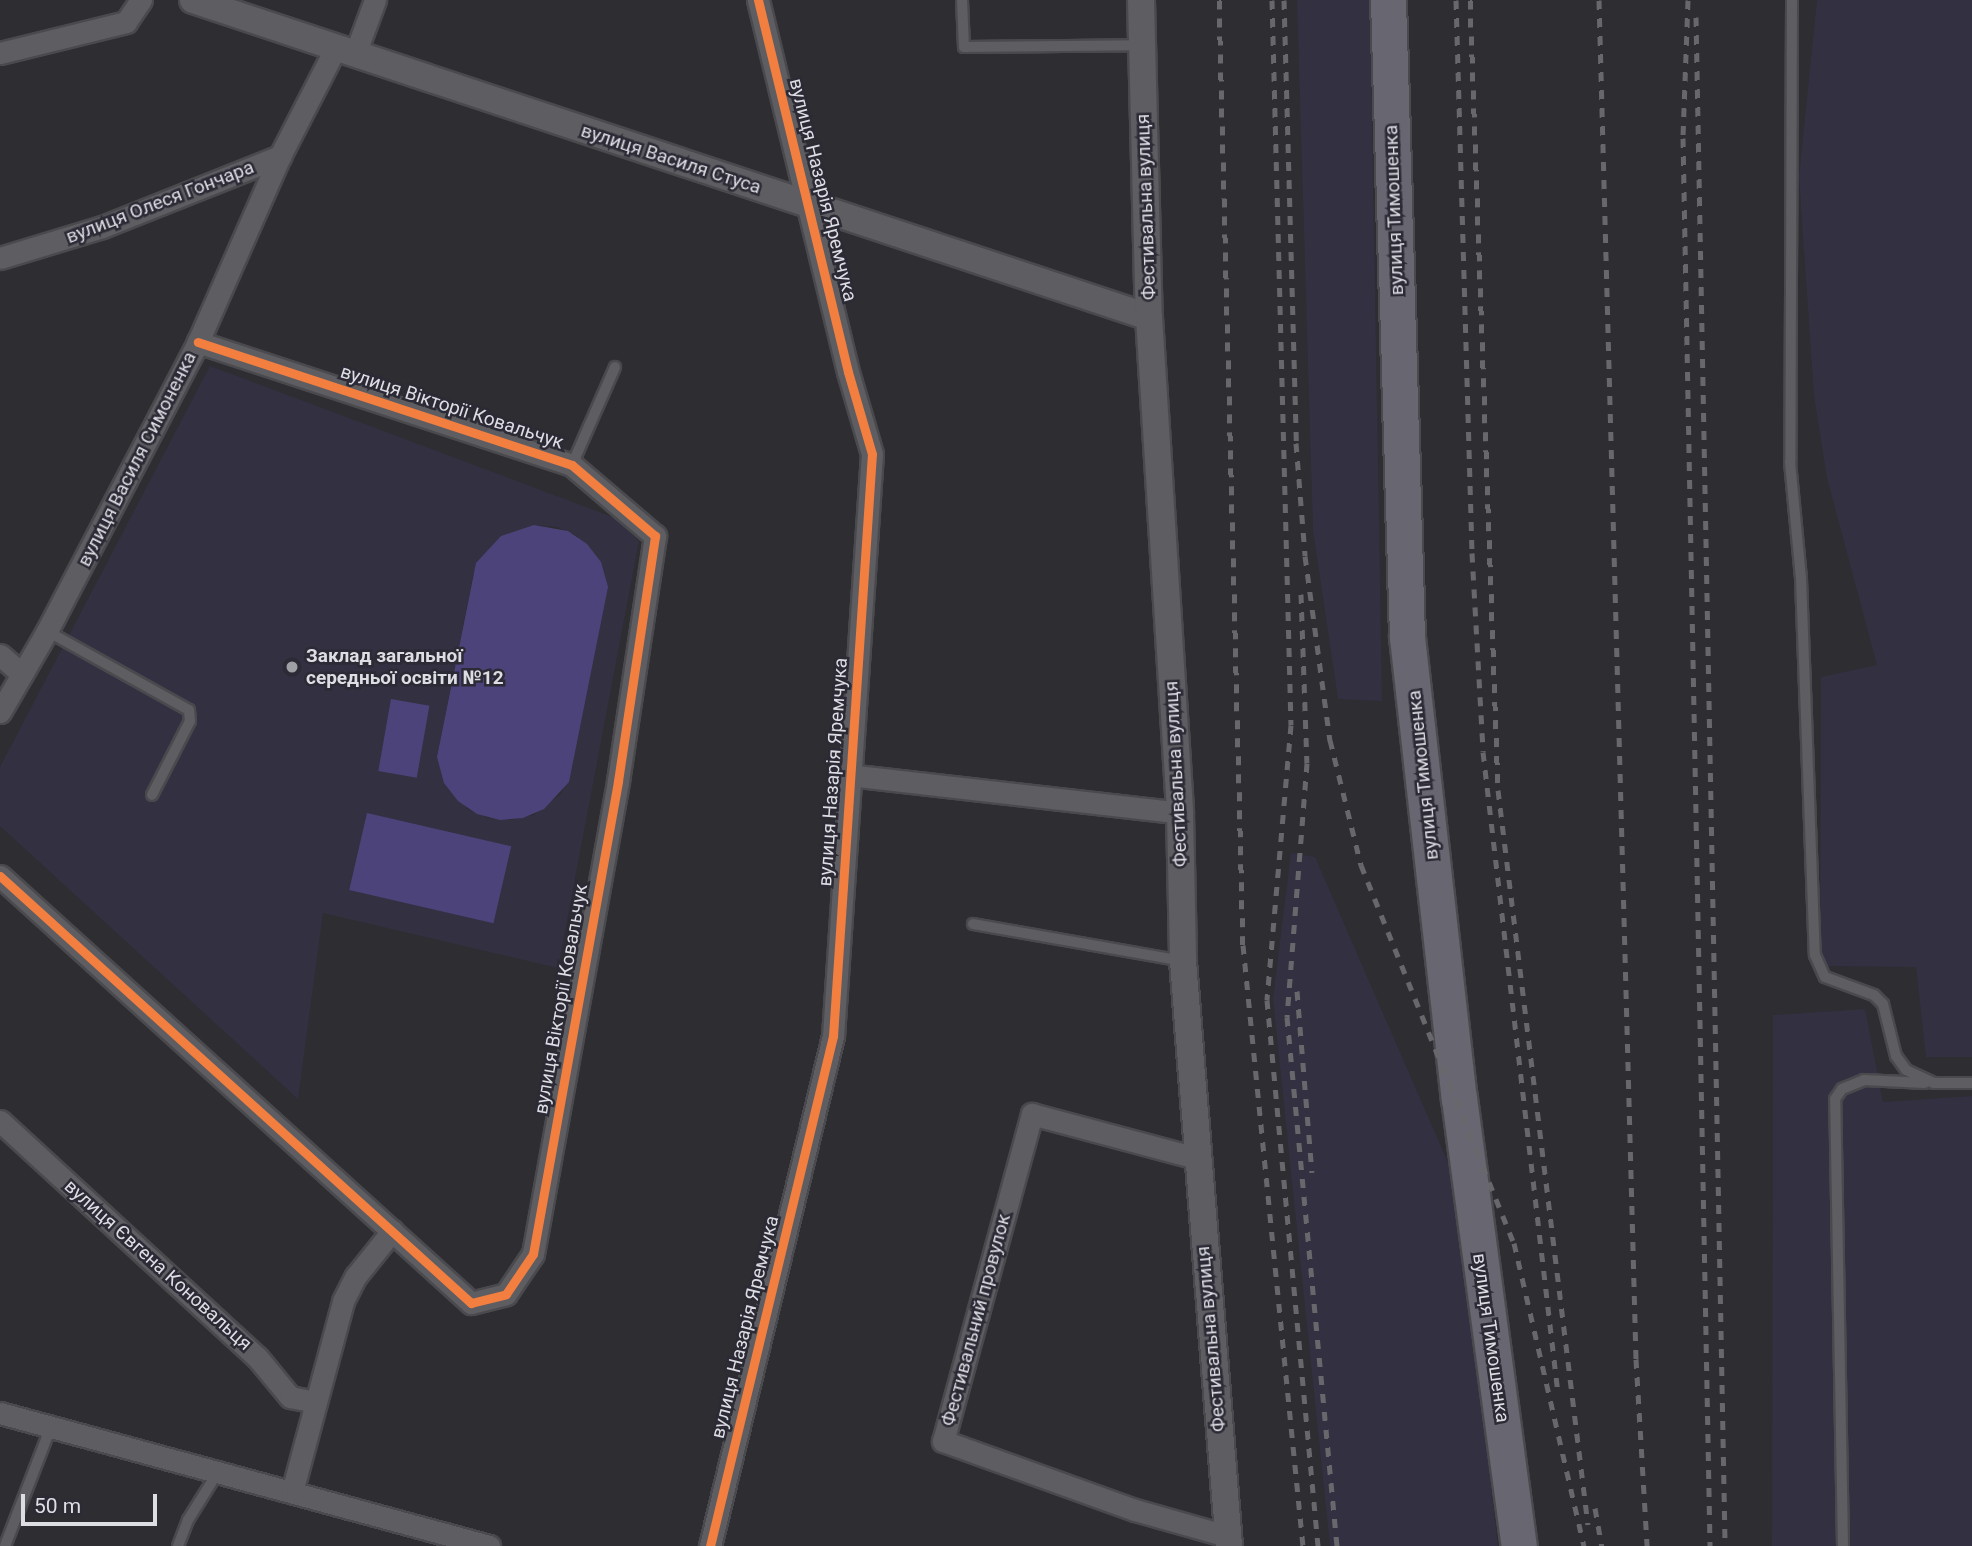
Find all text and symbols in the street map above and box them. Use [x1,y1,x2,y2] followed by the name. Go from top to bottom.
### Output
[784,76,862,304] street label: вулиця Назарія Яремчука
[1131,113,1161,301] street label: Фестивальна вулиця
[578,119,764,199] street label: вулиця Василя Стуса
[1380,124,1408,296] street label: вулиця Тимошенка
[63,156,257,248] street label: вулиця Олеся Гончара
[73,348,201,570] street label: вулиця Василя Симоненка
[337,360,567,454] street label: вулиця Вікторії Ковальчук
[306,645,504,689] place label: Заклад загальної середньої освіти №12
[814,657,852,887] street label: вулиця Назарія Яремчука
[284,659,300,675] marker: Заклад загальної середньої освіти №12
[1160,680,1192,868] street label: Фестивальна вулиця
[1403,689,1443,861] street label: вулиця Тимошенка
[530,882,592,1116] street label: вулиця Вікторії Ковальчук
[60,1175,256,1355] street label: вулиця Євгена Коновальця
[937,1211,1015,1429] street label: Фестивальний провулок
[706,1213,784,1441] street label: вулиця Назарія Яремчука
[1192,1245,1230,1433] street label: Фестивальна вулиця
[1468,1252,1514,1424] street label: вулиця Тимошенка
[24,1480,161,1524] scale bar
[34,1494,81,1518] text: 50 m

